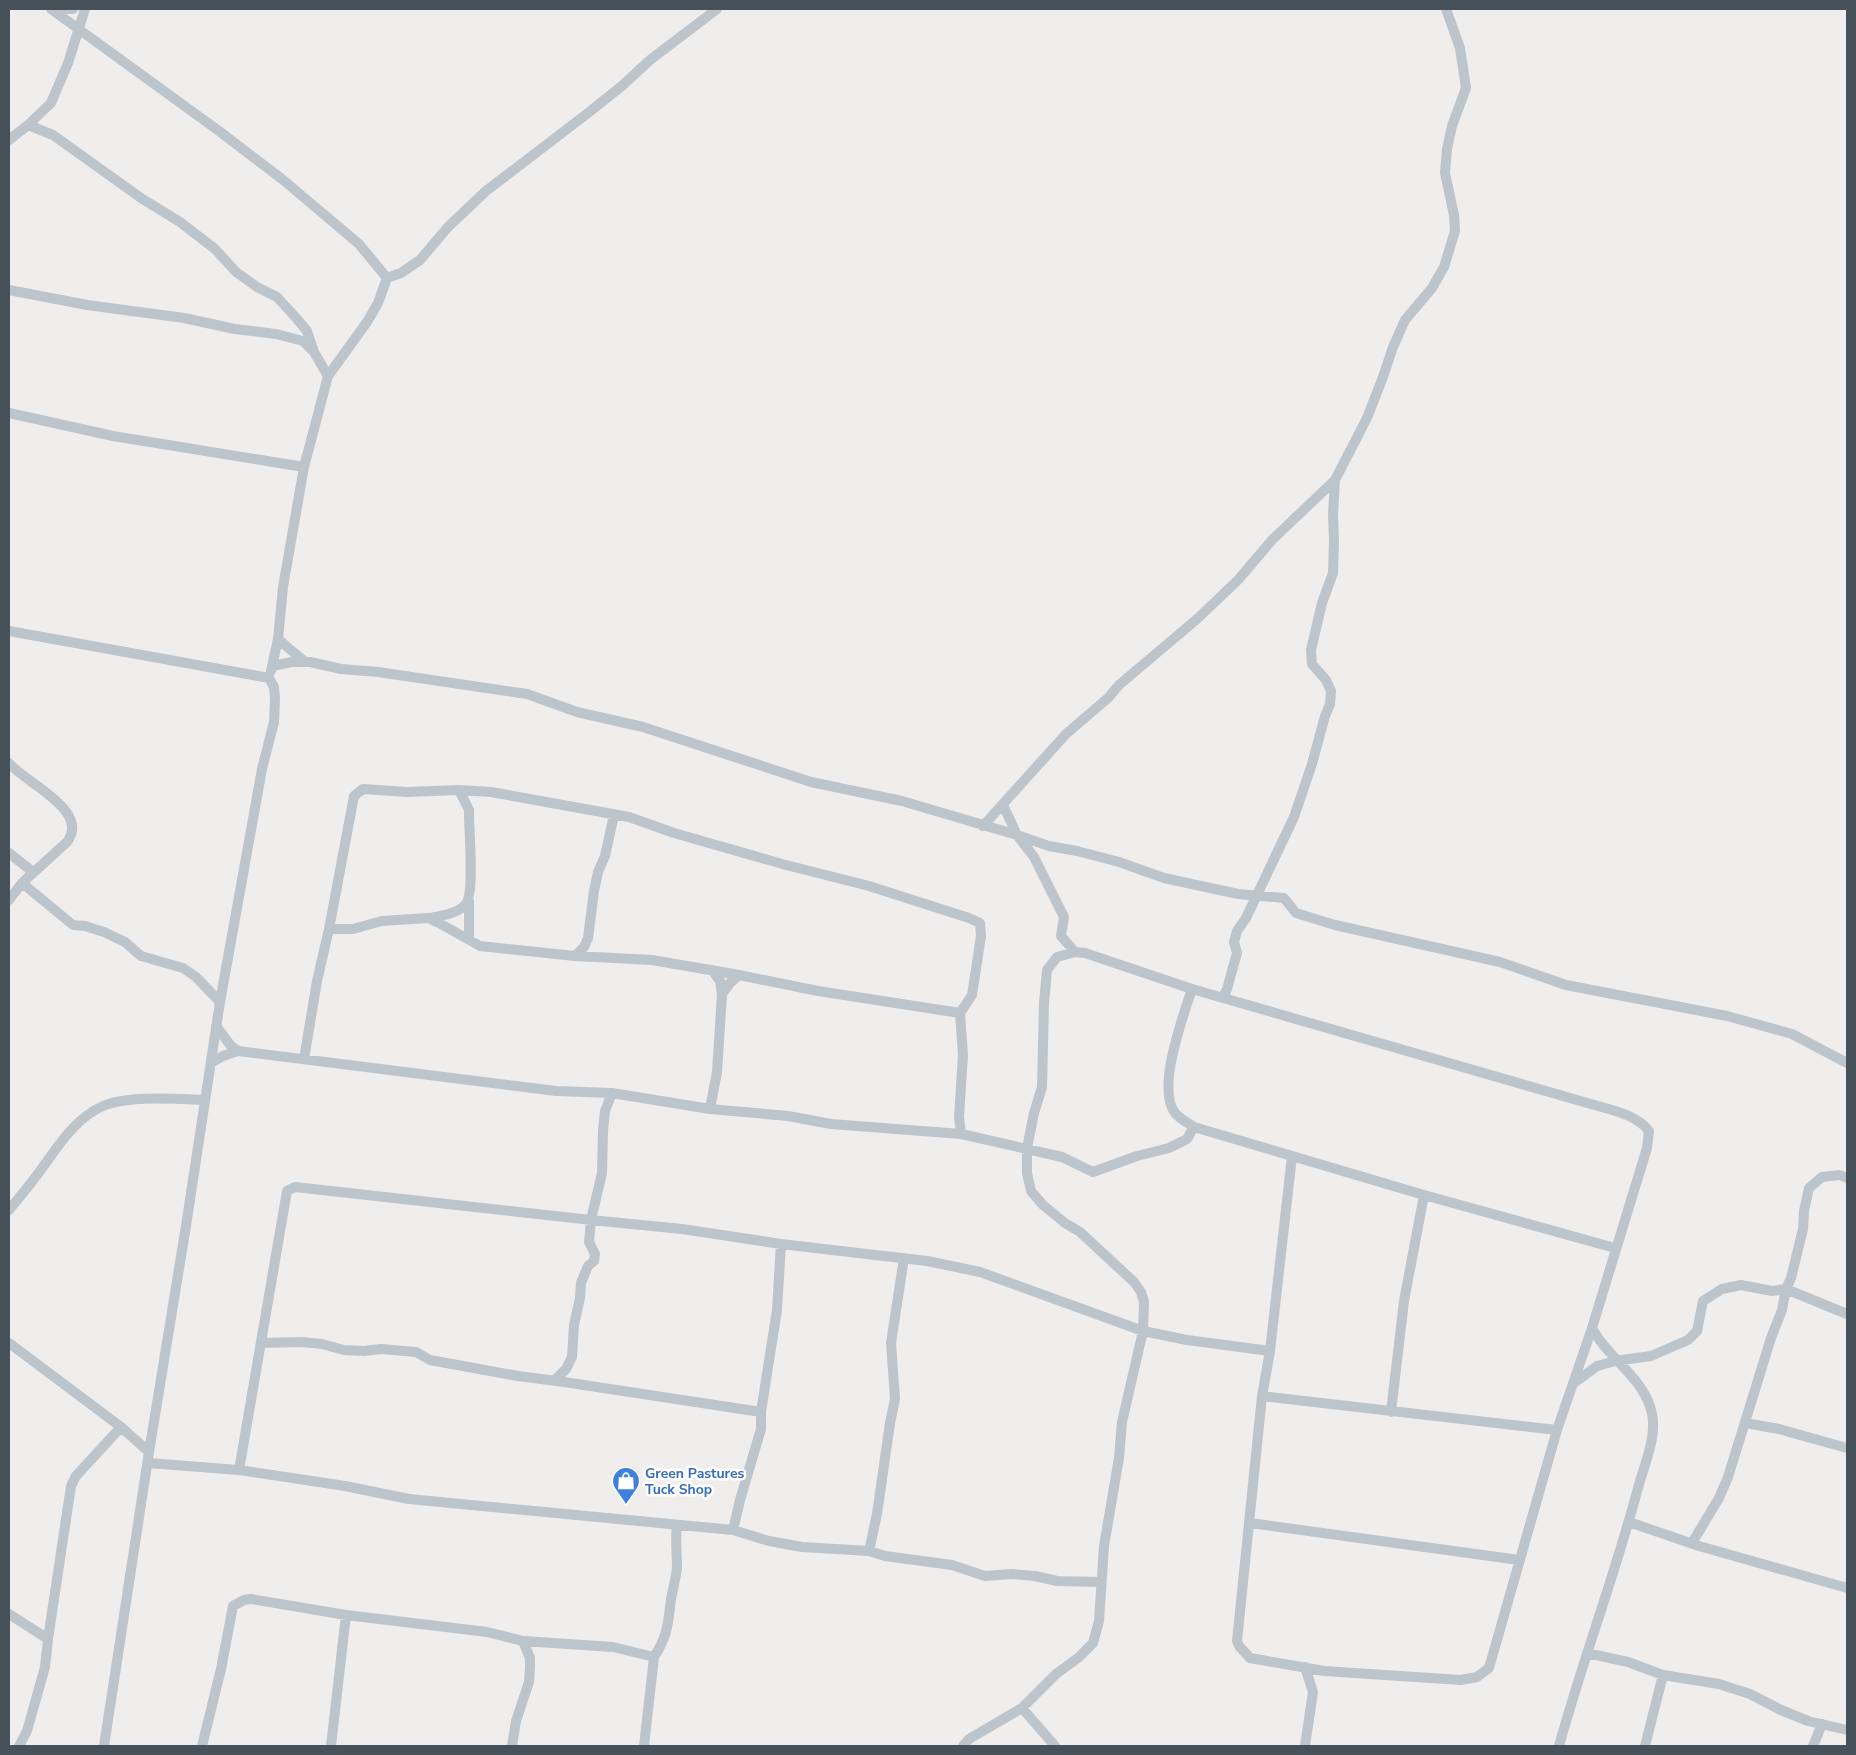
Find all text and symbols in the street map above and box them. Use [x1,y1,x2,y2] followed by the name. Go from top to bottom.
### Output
[645,1464,744,1499] place label: Green Pastures Tuck Shop
[611,1466,641,1505] shop icon: Green Pastures Tuck Shop

